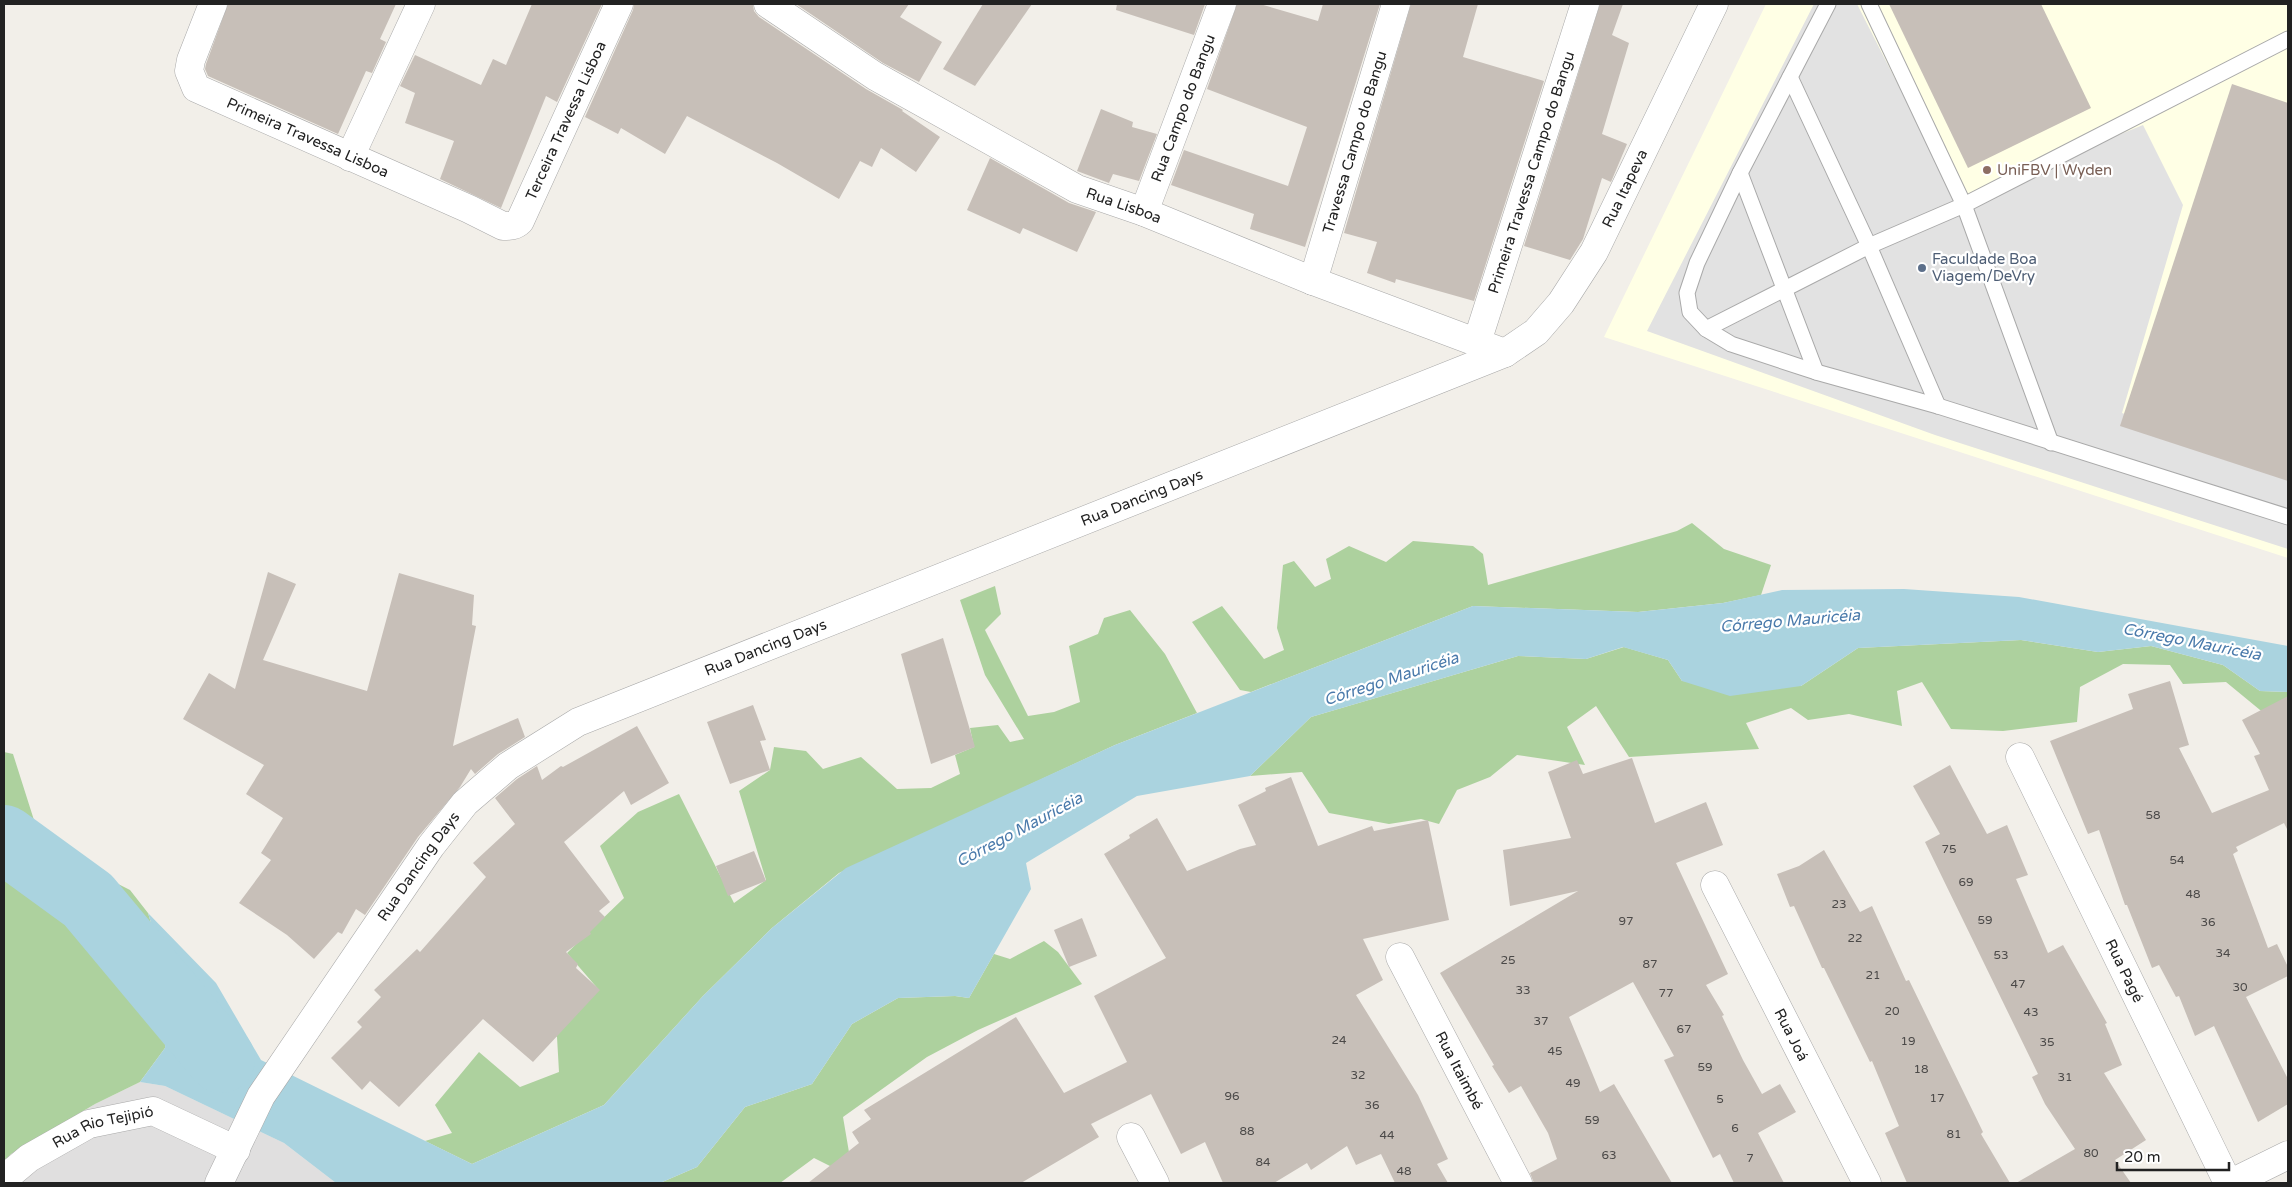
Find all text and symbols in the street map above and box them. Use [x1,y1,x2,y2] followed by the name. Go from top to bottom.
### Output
[1147,32,1219,184] street label: Rua Campo do Bangu
[522,38,610,203] street label: Terceira Travessa Lisboa
[1319,49,1390,236] street label: Travessa Campo do Bangu
[1484,49,1578,296] street label: Primeira Travessa Campo do Bangu
[224,94,392,181] street label: Primeira Travessa Lisboa
[1598,146,1651,230] street label: Rua Itapeva
[1997,161,2112,179] place label: UniFBV | Wyden
[1981,164,1993,176] marker: UniFBV | Wyden
[1084,184,1164,227] street label: Rua Lisboa
[1932,250,2037,285] place label: Faculdade Boa Viagem/DeVry
[1916,262,1928,274] marker: Faculdade Boa Viagem/DeVry
[1078,465,1205,530] street label: Rua Dancing Days
[1719,605,1862,637] water label: Córrego Mauricéia
[702,615,829,680] street label: Rua Dancing Days
[2121,619,2264,665] water label: Córrego Mauricéia
[1321,647,1462,710] water label: Córrego Mauricéia
[953,788,1087,872] water label: Córrego Mauricéia
[374,808,463,925] street label: Rua Dancing Days
[2145,808,2161,822] house number: 58
[1941,842,1957,856] house number: 75
[2169,853,2185,867] house number: 54
[1958,875,1974,889] house number: 69
[2185,887,2201,901] house number: 48
[1831,897,1847,911] house number: 23
[1977,913,1993,927] house number: 59
[1618,914,1634,928] house number: 97
[2200,915,2216,929] house number: 36
[1847,931,1863,945] house number: 22
[2101,936,2147,1005] street label: Rua Pagé
[2215,946,2231,960] house number: 34
[1993,948,2009,962] house number: 53
[1500,953,1516,967] house number: 25
[1642,957,1658,971] house number: 87
[1865,968,1881,982] house number: 21
[2010,977,2026,991] house number: 47
[2232,980,2248,994] house number: 30
[1515,983,1531,997] house number: 33
[1658,986,1674,1000] house number: 77
[1884,1004,1900,1018] house number: 20
[1770,1005,1812,1064] street label: Rua Joá
[2023,1005,2039,1019] house number: 43
[1533,1014,1549,1028] house number: 37
[1676,1022,1692,1036] house number: 67
[1431,1028,1487,1113] street label: Rua Itaimbé
[1331,1033,1347,1047] house number: 24
[1900,1034,1916,1048] house number: 19
[2039,1035,2055,1049] house number: 35
[1547,1044,1563,1058] house number: 45
[1697,1060,1713,1074] house number: 59
[1913,1062,1929,1076] house number: 18
[1350,1068,1366,1082] house number: 32
[2057,1070,2073,1084] house number: 31
[1565,1076,1581,1090] house number: 49
[1224,1089,1240,1103] house number: 96
[1929,1091,1945,1105] house number: 17
[1716,1092,1724,1106] house number: 5
[1364,1098,1380,1112] house number: 36
[49,1102,155,1152] street label: Rua Rio Tejipió
[1584,1113,1600,1127] house number: 59
[1731,1121,1739,1135] house number: 6
[1239,1124,1255,1138] house number: 88
[1946,1127,1962,1141] house number: 81
[1379,1128,1395,1142] house number: 44
[2117,1140,2230,1172] scale bar
[2083,1146,2099,1160] house number: 80
[1601,1148,1617,1162] house number: 63
[2124,1148,2161,1166] text: 20 m
[1746,1151,1754,1165] house number: 7
[1255,1155,1271,1169] house number: 84
[1396,1164,1412,1178] house number: 48

